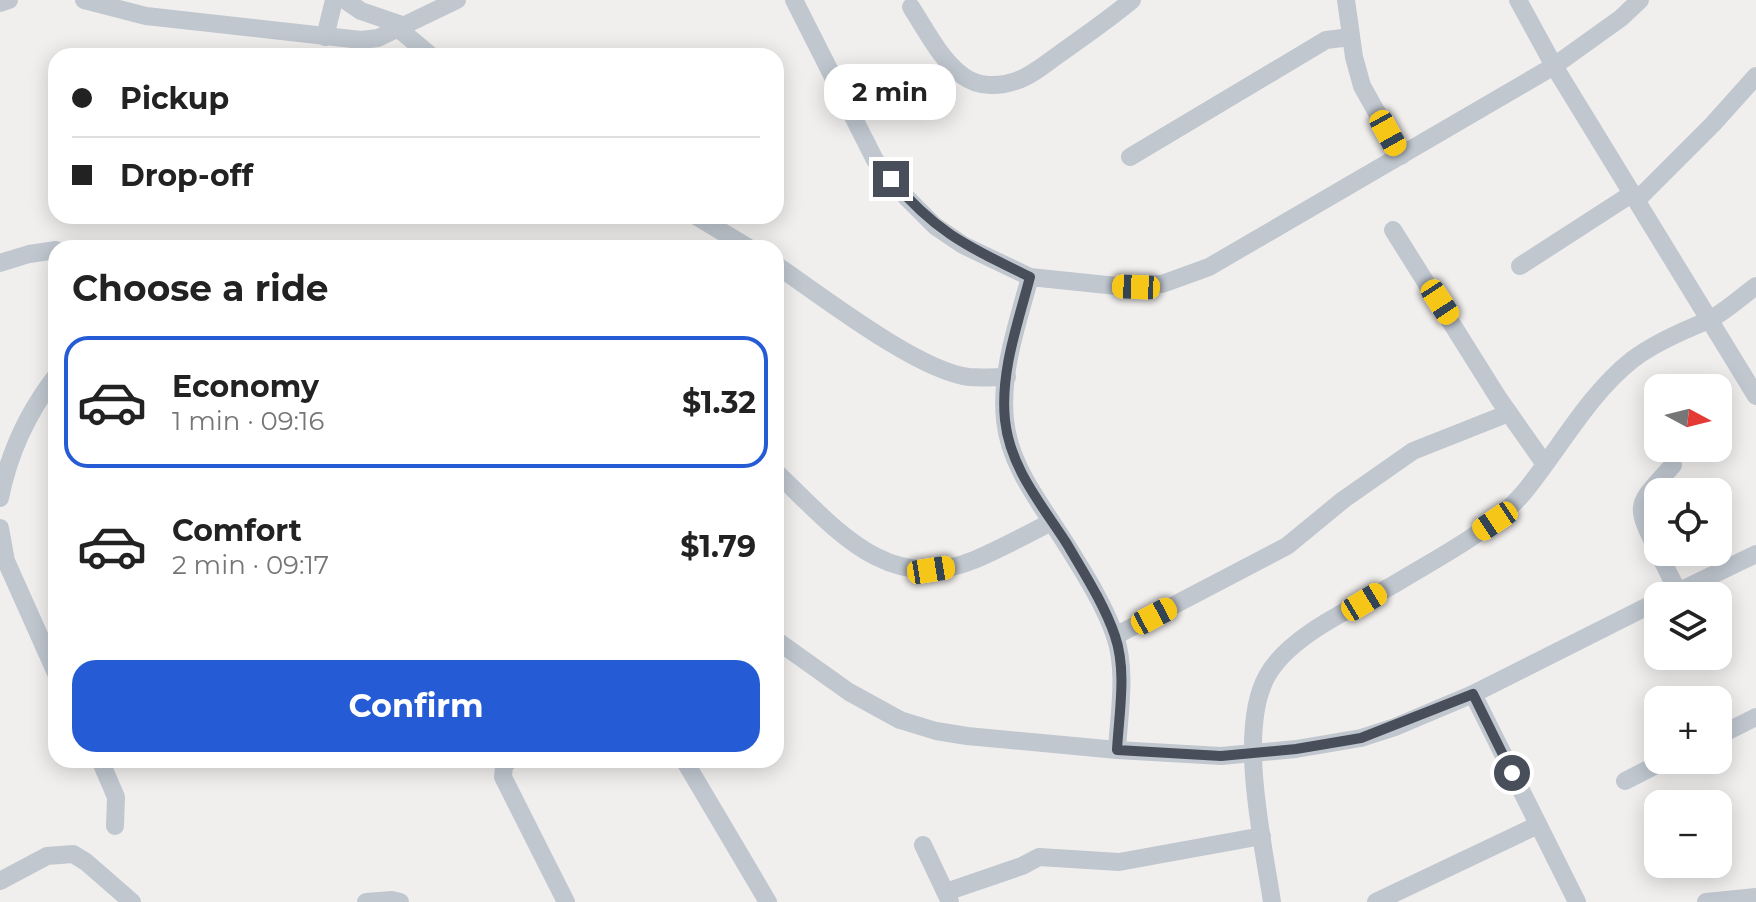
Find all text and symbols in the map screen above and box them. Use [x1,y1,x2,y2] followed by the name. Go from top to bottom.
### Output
[825,63,957,119] callout: 2 min
[852,76,928,108] text: 2 min
[120,80,229,117] text: Pickup
[1366,106,1410,160] car
[120,157,253,194] text: Drop-off
[873,161,909,197] route end
[72,266,329,310] text: Choose a ride
[1112,274,1160,300] car
[1417,275,1463,329] car
[76,366,148,438] icon: car
[172,368,319,405] text: Economy
[1644,374,1732,462] north arrow
[1644,374,1732,878] map controls
[682,384,756,421] text: $1.32
[172,405,324,437] text: 1 min · 09:16
[1644,478,1732,566] button: locate
[1468,498,1522,544] car
[76,510,148,582] icon: car
[172,512,302,549] text: Comfort
[680,528,756,565] text: $1.79
[172,549,329,581] text: 2 min · 09:17
[905,554,957,586] car
[1337,579,1391,625] car
[1644,582,1732,670] button: layers
[1127,594,1181,638] car
[72,660,760,752] button: Confirm
[1644,686,1732,774] button: +
[1494,755,1530,791] route start
[1644,790,1732,878] button: −

